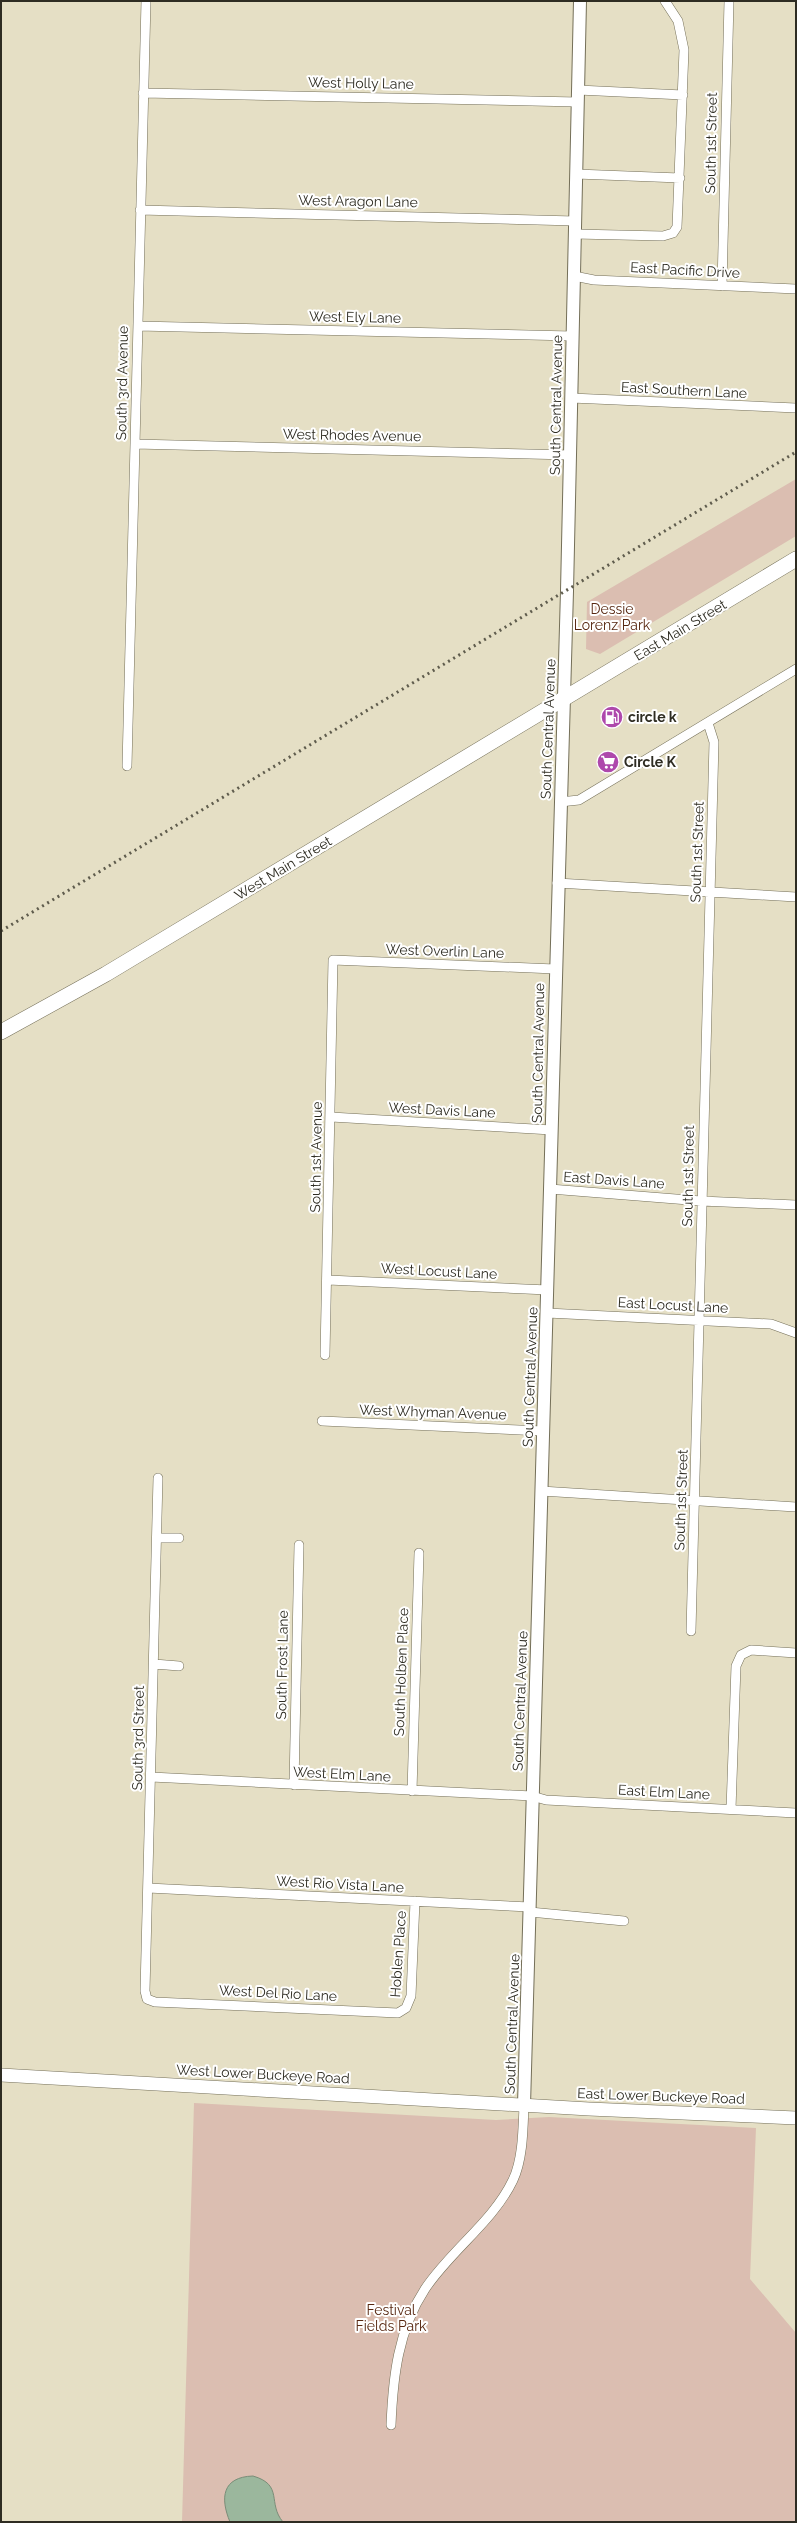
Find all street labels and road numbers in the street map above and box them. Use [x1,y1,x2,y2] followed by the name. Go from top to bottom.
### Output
[308,74,414,92] street label: West Holly Lane
[702,92,720,194] street label: South 1st Street
[298,192,418,210] street label: West Aragon Lane
[630,259,740,281] street label: East Pacific Drive
[309,308,401,326] street label: West Ely Lane
[113,326,131,440] street label: South 3rd Avenue
[547,335,565,475] street label: South Central Avenue
[621,379,747,401] street label: East Southern Lane
[283,426,421,444] street label: West Rhodes Avenue
[631,596,729,664] street label: East Main Street
[538,659,558,799] street label: South Central Avenue
[687,801,707,903] street label: South 1st Street
[232,833,335,903] street label: West Main Street
[385,941,505,961] street label: West Overlin Lane
[529,983,547,1123] street label: South Central Avenue
[388,1099,496,1121] street label: West Davis Lane
[307,1101,325,1213] street label: South 1st Avenue
[679,1125,697,1227] street label: South 1st Street
[563,1168,665,1192] street label: East Davis Lane
[380,1260,498,1282] street label: West Locust Lane
[617,1294,729,1316] street label: East Locust Lane
[520,1307,540,1447] street label: South Central Avenue
[359,1401,507,1423] street label: West Whyman Avenue
[671,1449,691,1551] street label: South 1st Street
[391,1608,411,1736] street label: South Holben Place
[273,1610,291,1720] street label: South Frost Lane
[510,1631,530,1771] street label: South Central Avenue
[129,1685,147,1791] street label: South 3rd Street
[293,1763,391,1785] street label: West Elm Lane
[618,1782,710,1802] street label: East Elm Lane
[276,1873,404,1895] street label: West Rio Vista Lane
[387,1910,409,1998] street label: Hoblen Place
[502,1954,522,2094] street label: South Central Avenue
[218,1982,338,2004] street label: West Del Rio Lane
[176,2061,350,2087] street label: West Lower Buckeye Road
[577,2085,745,2107] street label: East Lower Buckeye Road

